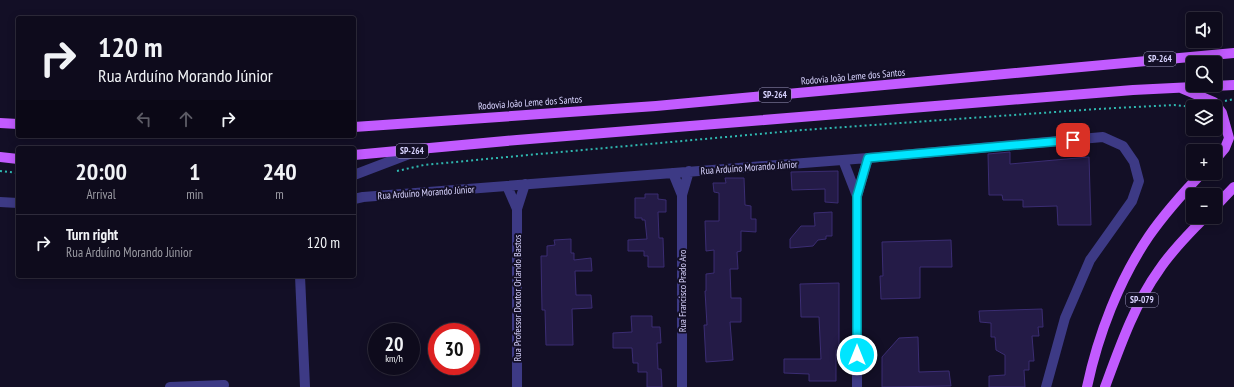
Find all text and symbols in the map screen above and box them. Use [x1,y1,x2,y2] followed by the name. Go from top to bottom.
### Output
[1186,12,1222,224] map controls
[1186,12,1222,48] button: sound
[98,28,162,65] text: 120 m
[32,32,84,84] icon: right
[1144,52,1176,66] road number: SP-264
[1186,56,1222,92] button: search
[98,64,273,87] text: Rua Arduíno Morando Júnior
[800,65,906,88] street label: Rodovia João Leme dos Santos
[759,88,791,102] road number: SP-264
[477,92,583,113] street label: Rodovia João Leme dos Santos
[1186,100,1222,136] button: layers
[133,108,155,130] icon: left
[175,108,197,130] icon: ahead
[217,108,239,130] icon: right
[1056,123,1090,157] pin
[1062,129,1084,151] icon: arrive
[396,144,428,158] road number: SP-264
[1186,144,1222,180] button: +
[75,156,127,187] text: 20:00
[189,156,200,187] text: 1
[262,156,297,187] text: 240
[700,158,798,177] street label: Rua Arduíno Morando Júnior
[377,183,475,202] street label: Rua Arduíno Morando Júnior
[86,186,116,203] text: Arrival
[186,186,203,203] text: min
[275,186,284,203] text: m
[1186,188,1222,224] button: −
[66,225,118,244] text: Turn right
[32,232,54,254] icon: right
[307,233,340,252] text: 120 m
[511,234,524,361] street label: Rua Professor Doutor Orlando Bastos
[66,244,192,261] text: Rua Arduíno Morando Júnior
[676,250,689,332] street label: Rua Francisco Prado Aro
[1126,293,1158,307] road number: SP-079
[428,323,480,375] speed limit sign: 30
[384,331,404,357] text: 20
[836,334,878,376] position arrow
[385,352,403,365] text: km/h

